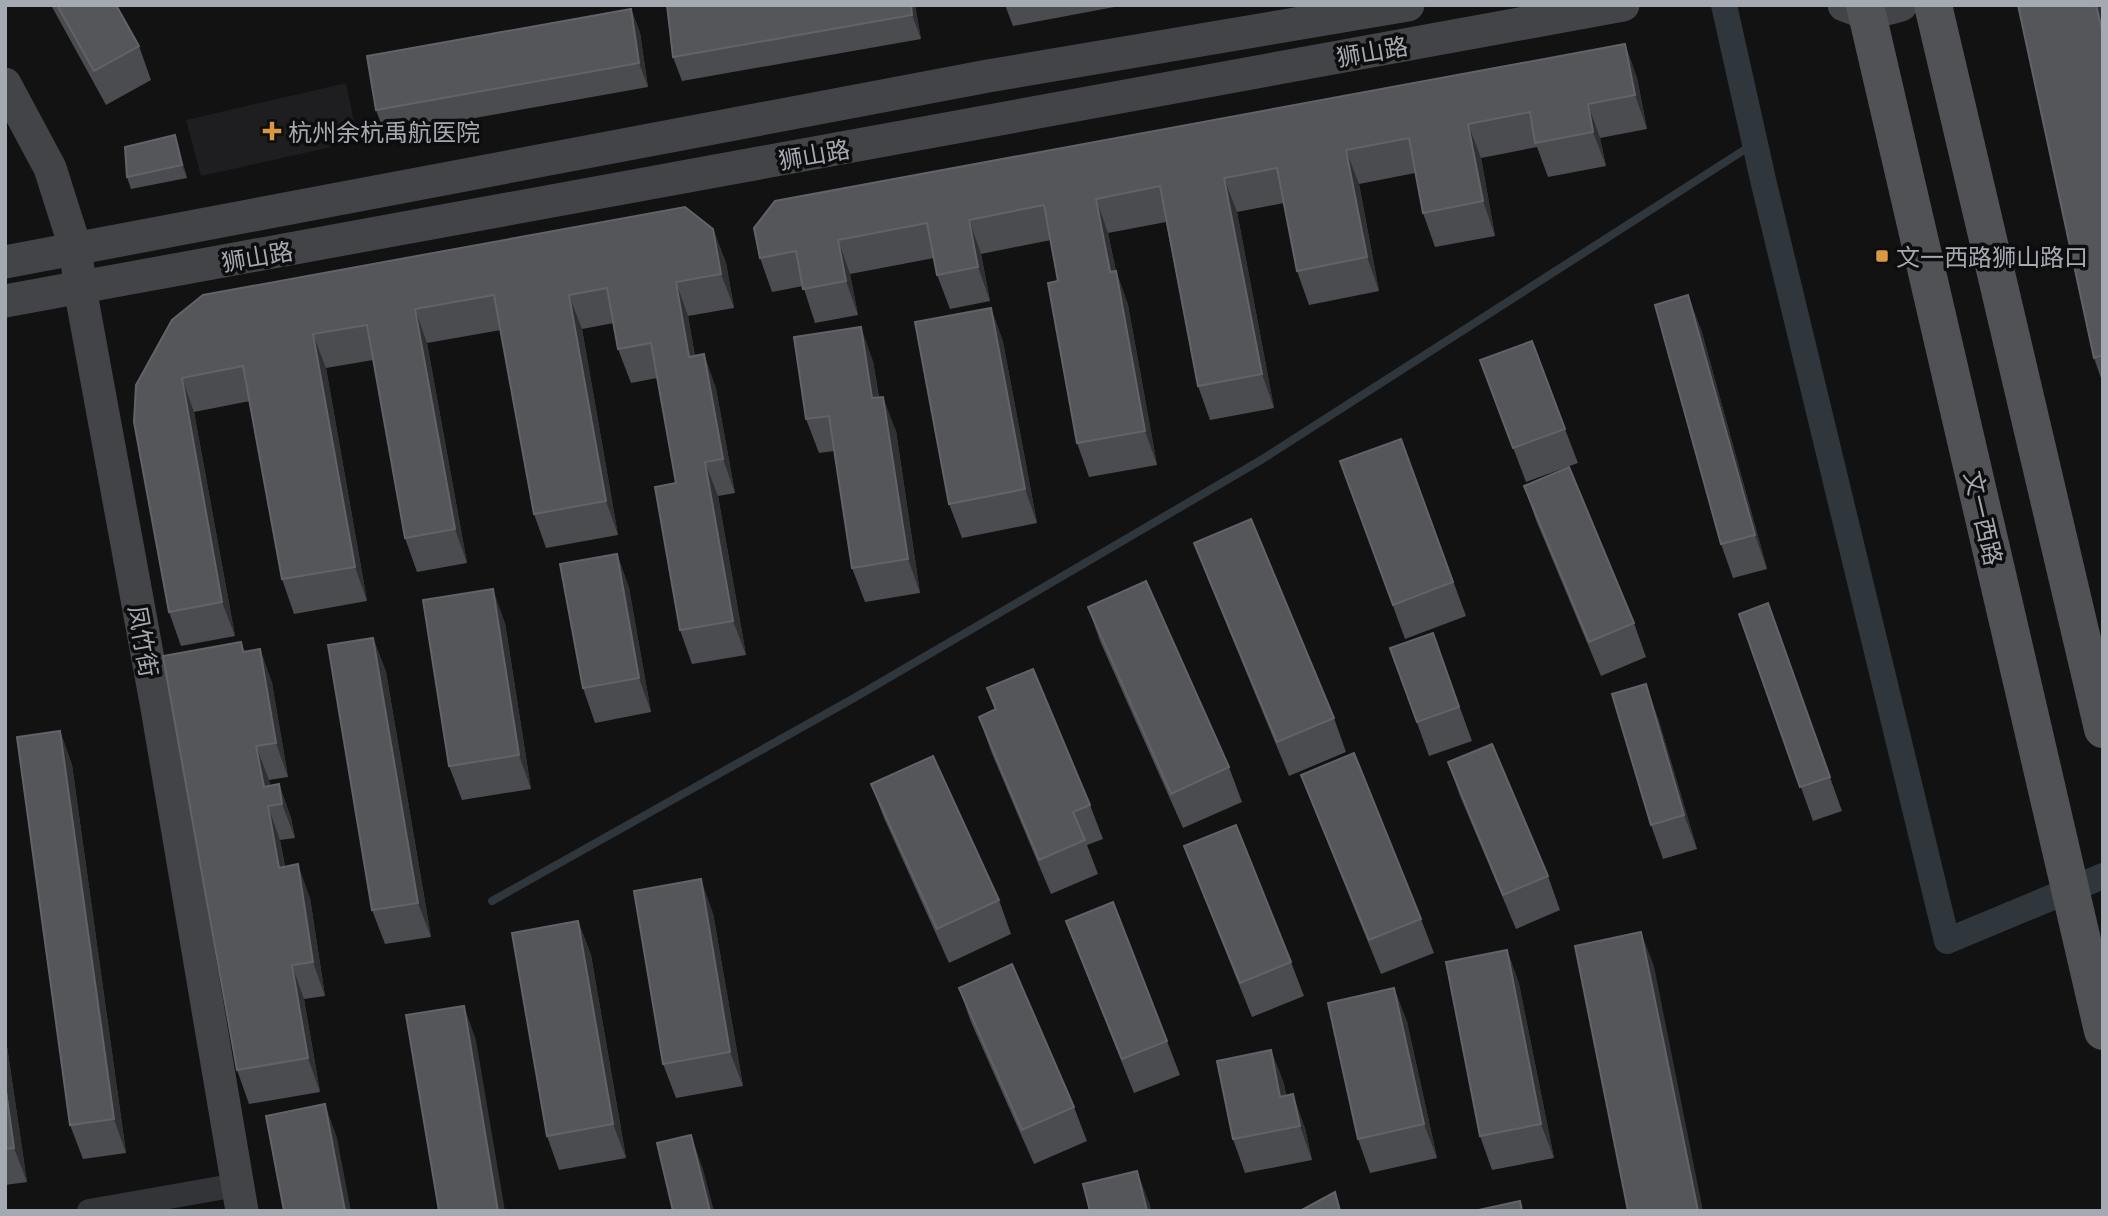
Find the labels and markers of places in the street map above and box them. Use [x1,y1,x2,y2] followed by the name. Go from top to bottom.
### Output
[288,117,480,146] place label: 杭州余杭禹航医院
[262,121,282,141] marker: 杭州余杭禹航医院
[1896,242,2088,271] place label: 文一西路狮山路口
[1874,248,1890,264] marker: 文一西路狮山路口

